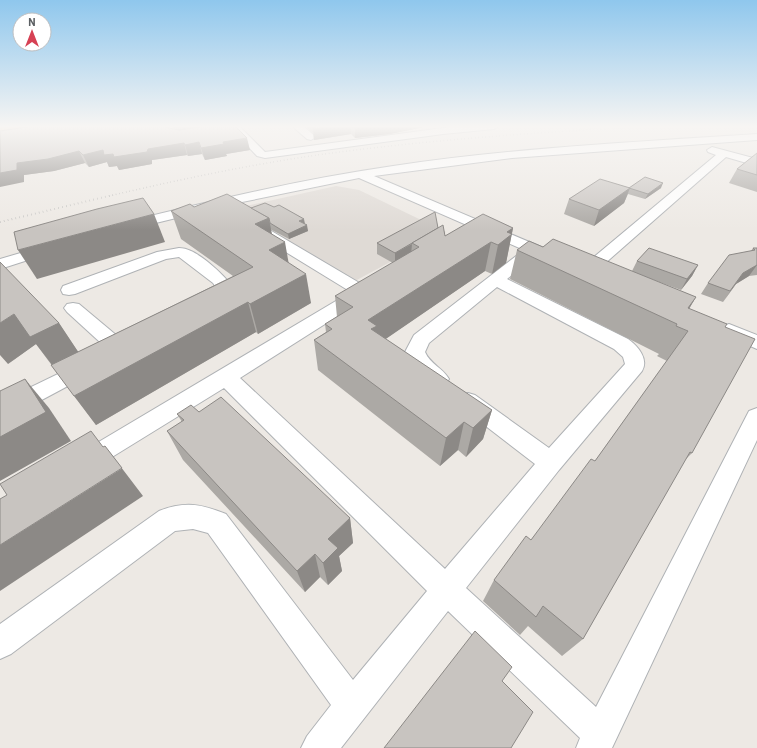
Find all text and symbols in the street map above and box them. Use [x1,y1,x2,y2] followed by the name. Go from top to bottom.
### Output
[12,12,52,52] north arrow
[28,15,36,28] text: N

